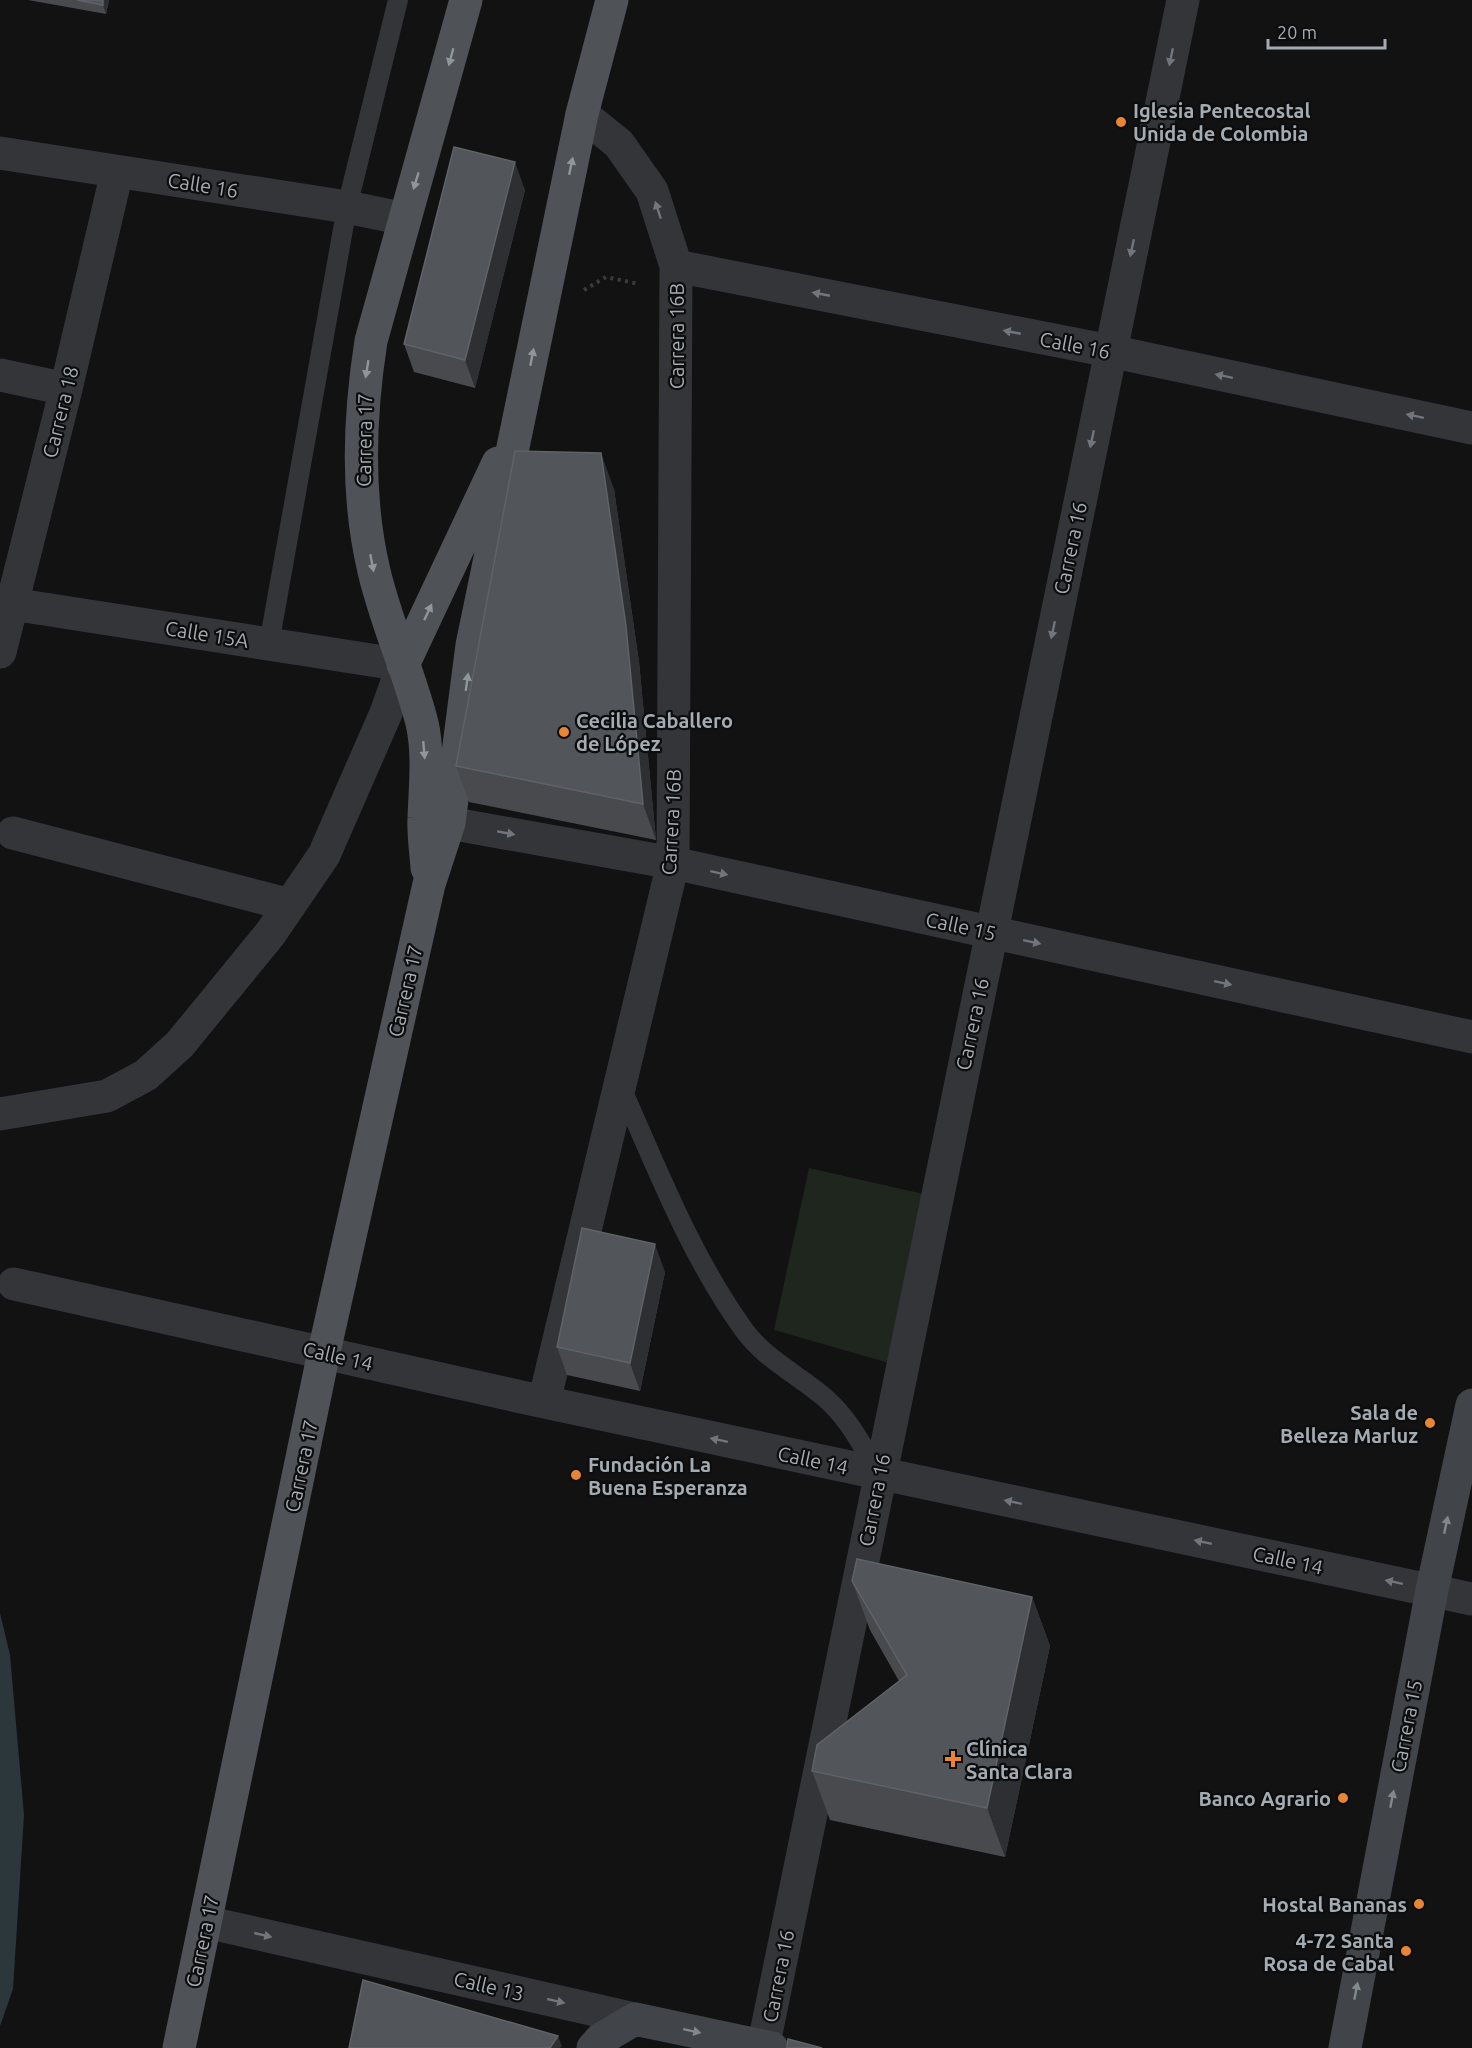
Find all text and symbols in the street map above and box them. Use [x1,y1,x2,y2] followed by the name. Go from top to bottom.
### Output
[1268,12,1385,50] scale bar
[1277,22,1317,42] text: 20 m
[446,48,455,66] one-way arrow
[1166,48,1175,67] one-way arrow
[1133,99,1311,145] place label: Iglesia Pentecostal Unida de Colombia
[1114,115,1128,129] marker: Iglesia Pentecostal Unida de Colombia
[567,156,576,175] one-way arrow
[166,168,240,202] street label: Calle 16
[411,172,420,190] one-way arrow
[653,201,662,219] one-way arrow
[1127,239,1136,258] one-way arrow
[665,283,688,389] street label: Carrera 16B
[811,289,830,298] one-way arrow
[1003,327,1022,336] one-way arrow
[1038,327,1112,363] street label: Calle 16
[528,347,537,366] one-way arrow
[362,360,371,379] one-way arrow
[38,364,82,460] street label: Carrera 18
[1215,370,1233,380] one-way arrow
[352,393,376,487] street label: Carrera 17
[1405,411,1424,420] one-way arrow
[1087,430,1096,449] one-way arrow
[1049,500,1091,596] street label: Carrera 16
[368,553,377,572] one-way arrow
[423,603,432,620] one-way arrow
[164,616,250,652] street label: Calle 15A
[1048,621,1057,640] one-way arrow
[463,672,472,691] one-way arrow
[576,709,733,755] place label: Cecilia Caballero de López
[557,725,571,739] marker: Cecilia Caballero de López
[420,741,429,760] one-way arrow
[657,768,685,876] street label: Carrera 16B
[497,829,516,838] one-way arrow
[709,869,728,879] one-way arrow
[924,907,998,945] street label: Calle 15
[1023,937,1041,947] one-way arrow
[383,943,427,1039] street label: Carrera 17
[951,976,993,1072] street label: Carrera 16
[1213,979,1232,988] one-way arrow
[301,1337,375,1375] street label: Calle 14
[1280,1401,1418,1447] place label: Sala de Belleza Marluz
[1423,1416,1437,1430] marker: Sala de Belleza Marluz
[280,1418,322,1514] street label: Carrera 17
[709,1435,728,1444] one-way arrow
[776,1441,850,1479] street label: Calle 14
[854,1452,894,1548] street label: Carrera 16
[588,1453,748,1499] place label: Fundación La Buena Esperanza
[569,1468,583,1482] marker: Fundación La Buena Esperanza
[1003,1497,1022,1506] one-way arrow
[1442,1515,1451,1534] one-way arrow
[1194,1537,1213,1546] one-way arrow
[1251,1541,1325,1579] street label: Calle 14
[1385,1577,1404,1587] one-way arrow
[1386,1678,1426,1774] street label: Carrera 15
[966,1737,1073,1783] place label: Clínica Santa Clara
[944,1750,962,1768] marker: Clínica Santa Clara
[1199,1787,1331,1810] place label: Banco Agrario
[1388,1789,1397,1808] one-way arrow
[1336,1791,1350,1805] marker: Banco Agrario
[181,1893,223,1989] street label: Carrera 17
[1262,1893,1407,1916] place label: Hostal Bananas
[1412,1897,1426,1911] marker: Hostal Bananas
[758,1928,798,2024] street label: Carrera 16
[1263,1929,1394,1975] place label: 4-72 Santa Rosa de Cabal
[254,1931,272,1941] one-way arrow
[1399,1944,1413,1958] marker: 4-72 Santa Rosa de Cabal
[452,1967,526,2005] street label: Calle 13
[1352,1981,1361,2000] one-way arrow
[546,1997,565,2007] one-way arrow
[683,2027,702,2036] one-way arrow

